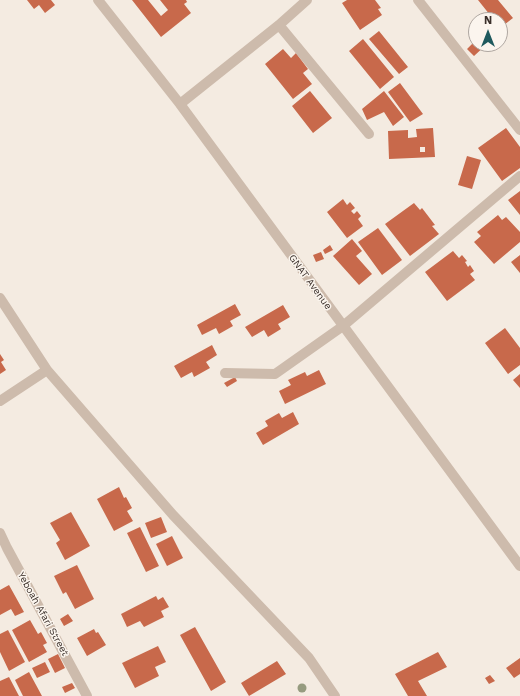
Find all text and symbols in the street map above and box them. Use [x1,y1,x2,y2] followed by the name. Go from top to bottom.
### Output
[468,12,508,52] north arrow
[484,14,492,27] text: N
[286,252,334,312] street label: GNAT Avenue
[15,570,71,658] street label: Yeboah Afari Street

